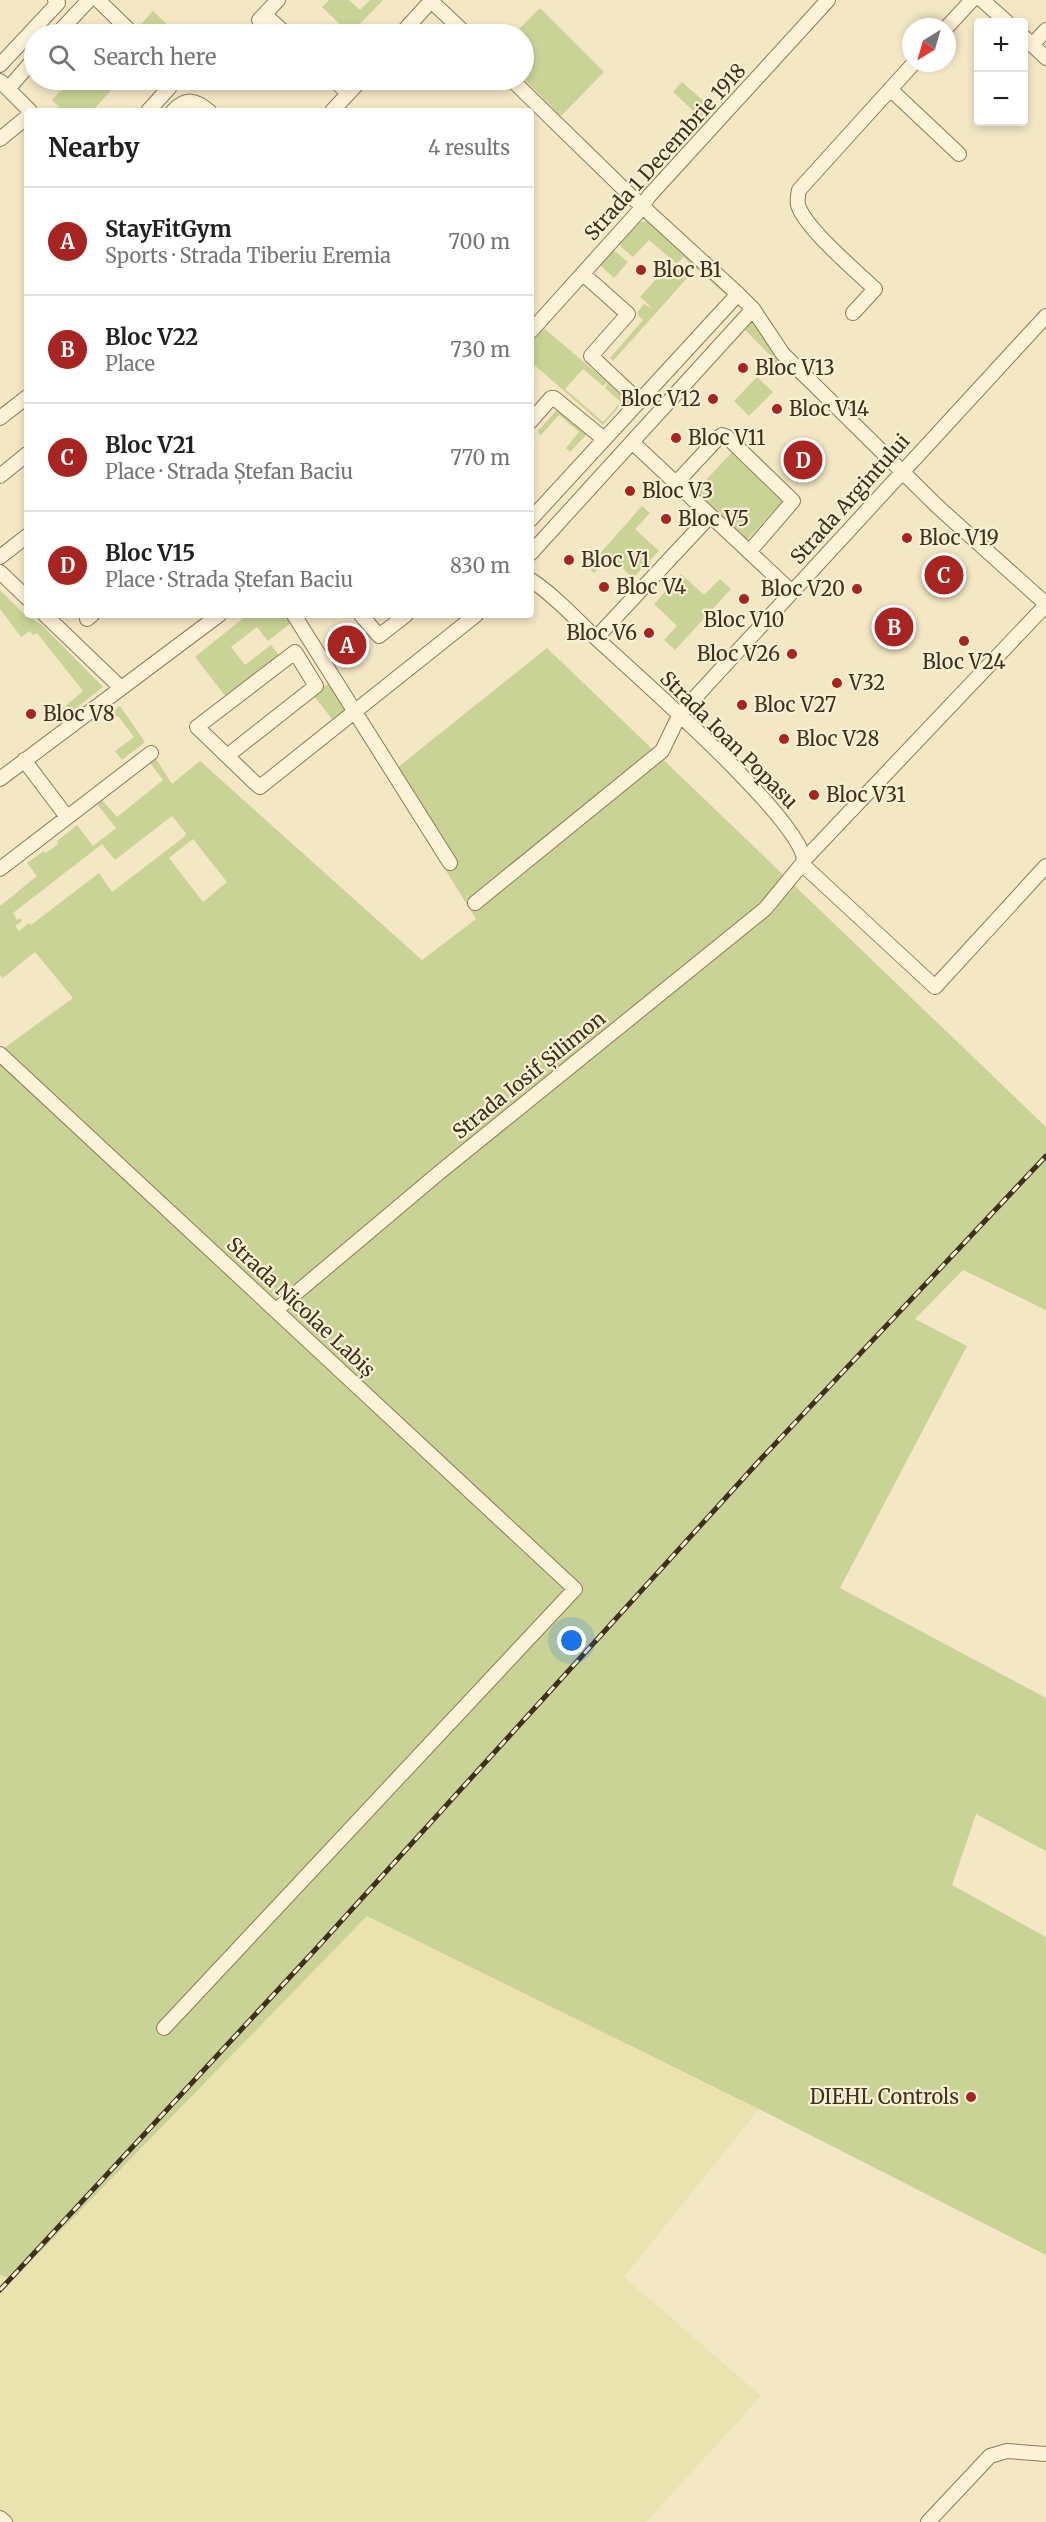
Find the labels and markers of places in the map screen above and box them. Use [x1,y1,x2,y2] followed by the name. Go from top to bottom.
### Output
[653,257,722,282] place label: Bloc B1
[634,263,648,277] marker: Bloc B1
[755,355,835,380] place label: Bloc V13
[736,361,750,375] marker: Bloc V13
[621,386,701,411] place label: Bloc V12
[706,392,720,406] marker: Bloc V12
[789,396,869,421] place label: Bloc V14
[770,402,784,416] marker: Bloc V14
[688,425,765,450] place label: Bloc V11
[669,431,683,445] marker: Bloc V11
[784,438,822,482] pin: D
[642,478,713,503] place label: Bloc V3
[623,484,637,498] marker: Bloc V3
[678,506,749,531] place label: Bloc V5
[659,512,673,526] marker: Bloc V5
[919,525,999,550] place label: Bloc V19
[900,531,914,545] marker: Bloc V19
[581,547,650,572] place label: Bloc V1
[924,552,964,598] pin: C
[562,553,576,567] marker: Bloc V1
[616,574,686,599] place label: Bloc V4
[761,576,845,601] place label: Bloc V20
[597,580,611,594] marker: Bloc V4
[850,582,864,596] marker: Bloc V20
[737,592,751,606] marker: Bloc V10
[874,604,914,650] pin: B
[704,607,784,632] place label: Bloc V10
[566,620,637,645] place label: Bloc V6
[328,622,366,668] pin: A
[642,626,656,640] marker: Bloc V6
[957,634,971,648] marker: Bloc V24
[697,641,780,666] place label: Bloc V26
[785,647,799,661] marker: Bloc V26
[922,649,1006,674] place label: Bloc V24
[848,670,885,695] place label: V32
[830,676,844,690] marker: V32
[754,692,836,717] place label: Bloc V27
[735,698,749,712] marker: Bloc V27
[43,701,115,726] place label: Bloc V8
[24,707,38,721] marker: Bloc V8
[796,726,879,751] place label: Bloc V28
[777,732,791,746] marker: Bloc V28
[826,782,906,807] place label: Bloc V31
[807,788,821,802] marker: Bloc V31
[810,2084,959,2109] place label: DIEHL Controls
[964,2090,978,2104] marker: DIEHL Controls

